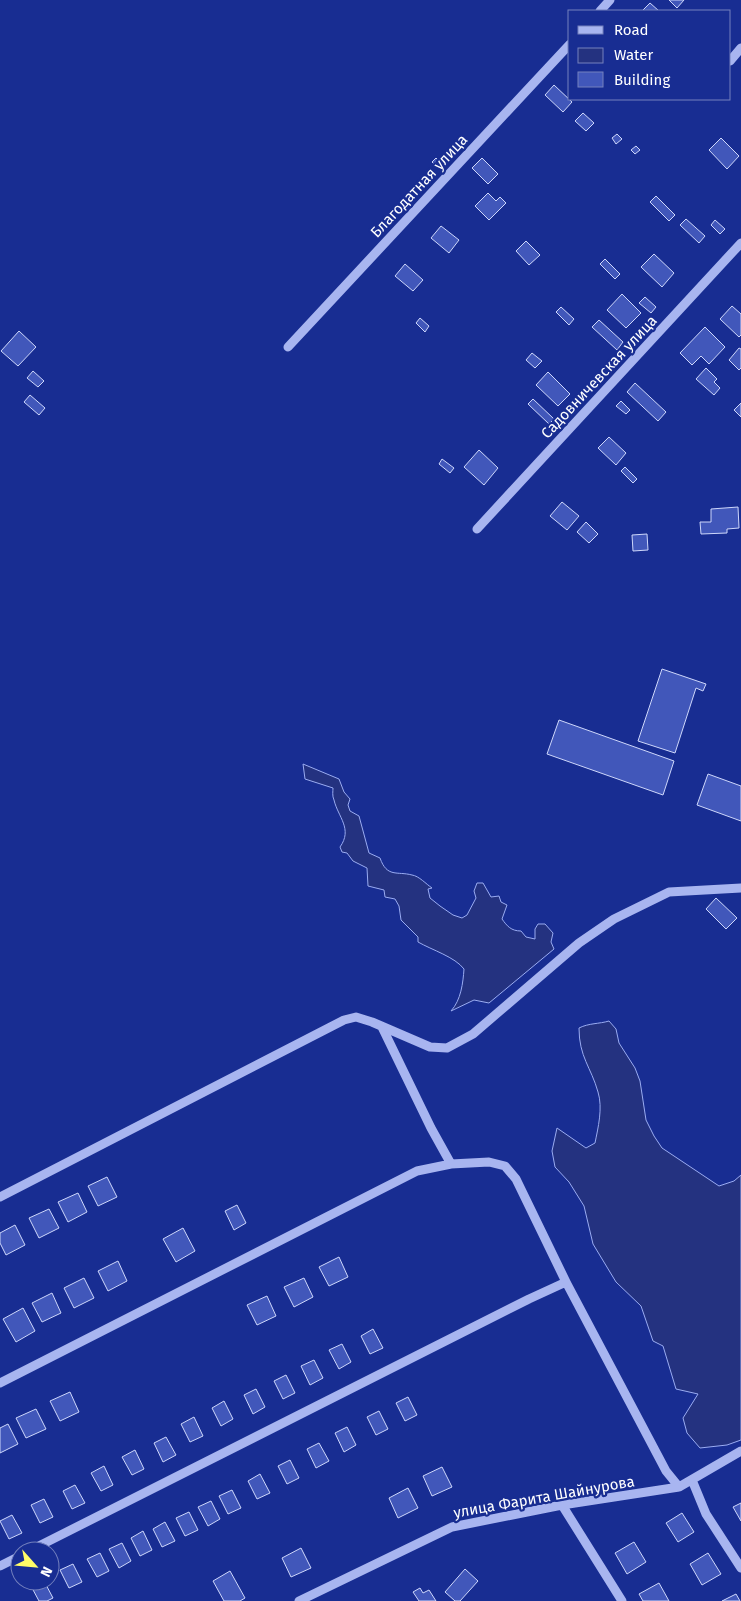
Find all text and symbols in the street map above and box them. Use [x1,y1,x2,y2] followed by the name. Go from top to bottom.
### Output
[568,10,731,100] legend
[614,21,649,39] text: Road
[614,46,653,64] text: Water
[614,71,670,89] text: Building
[367,131,471,241] street label: Благодатная улица
[537,312,661,442] street label: Садовничевская улица
[452,1472,636,1522] street label: улица Фарита Шайнурова
[10,1541,60,1591] north arrow
[36,1564,56,1580] text: N

